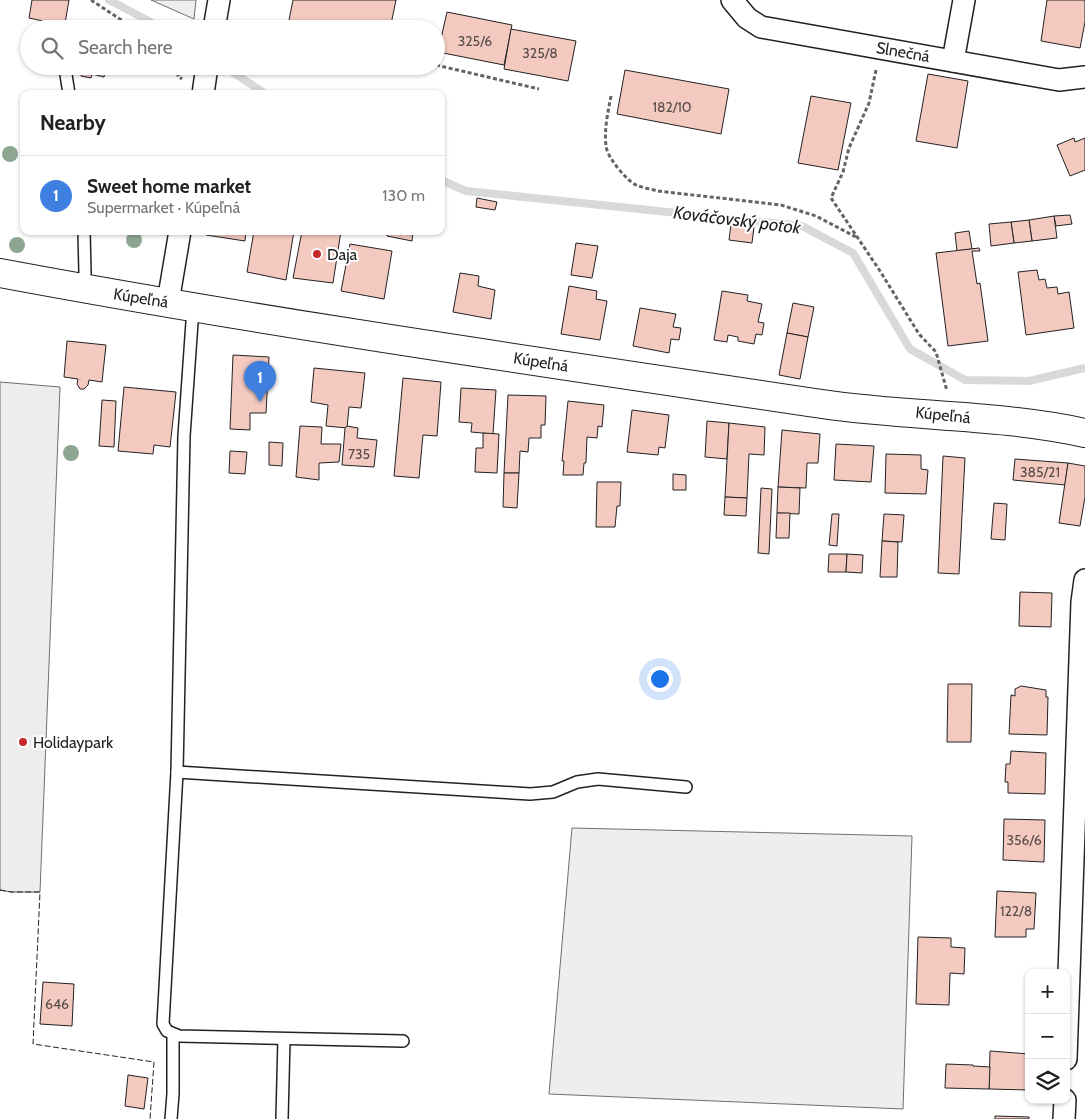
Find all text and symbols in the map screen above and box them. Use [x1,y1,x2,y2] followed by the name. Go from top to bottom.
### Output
[20,20,445,75] search box
[458,32,492,50] house number: 325/6
[38,34,66,62] icon: search
[78,36,172,59] text: Search here
[875,38,932,66] street label: Slnečná
[522,44,558,62] house number: 325/8
[652,98,692,116] house number: 182/10
[40,110,106,135] text: Nearby
[87,175,251,198] text: Sweet home market
[53,186,59,205] text: 1
[382,186,425,205] text: 130 m
[87,198,240,217] text: Supermarket · Kúpeľná
[672,201,803,239] water label: Kováčovský potok
[327,245,358,264] place label: Daja
[311,248,323,260] marker: Daja
[112,284,170,312] street label: Kúpeľná
[512,348,570,376] street label: Kúpeľná
[244,361,276,402] pin: 1
[915,403,972,427] street label: Kúpeľná
[348,445,370,463] house number: 735
[1020,463,1060,481] house number: 385/21
[647,666,673,692] your location
[33,733,114,752] place label: Holidaypark
[17,736,29,748] marker: Holidaypark
[1006,831,1042,849] house number: 356/6
[1000,902,1032,920] house number: 122/8
[1025,969,1070,1104] map controls
[1025,969,1070,1014] button: +
[45,995,69,1013] house number: 646
[1025,1014,1070,1059] button: −
[1025,1059,1070,1104] button: layers

